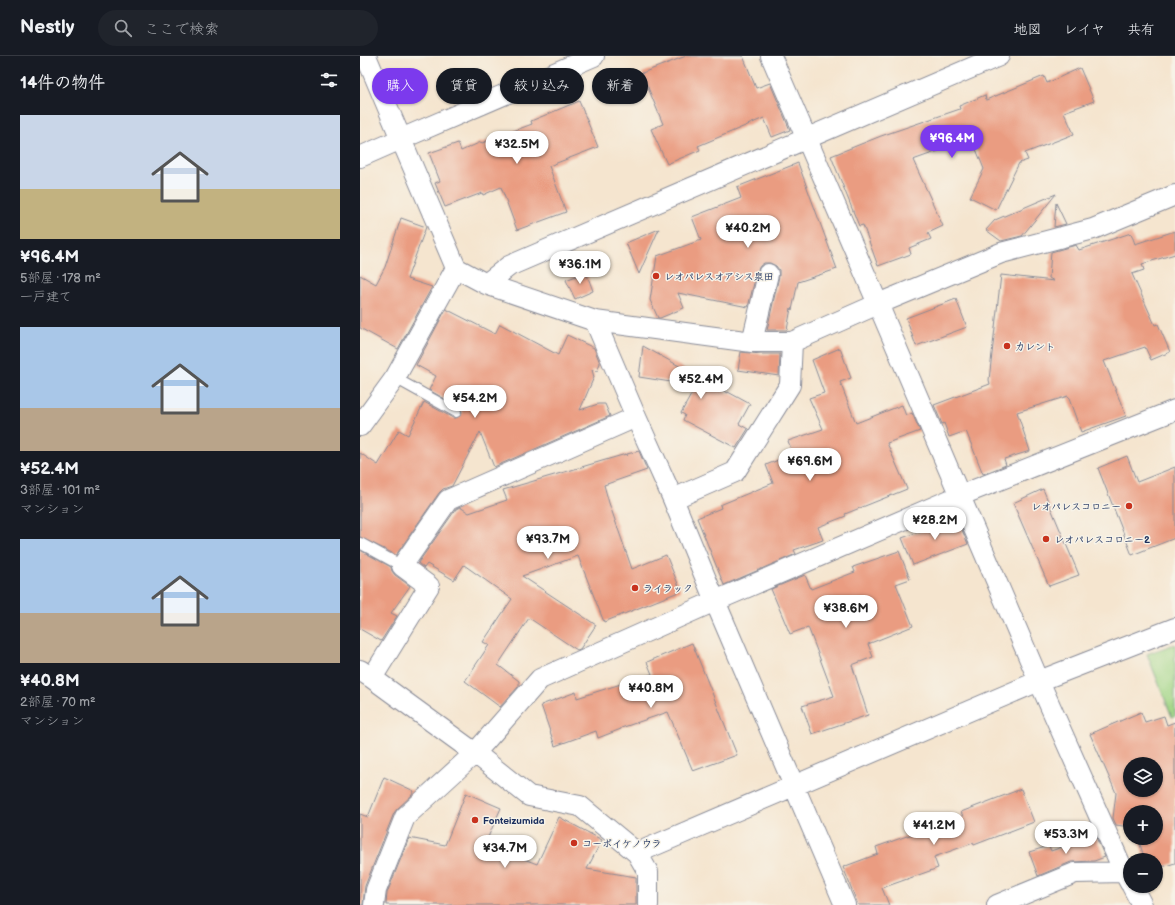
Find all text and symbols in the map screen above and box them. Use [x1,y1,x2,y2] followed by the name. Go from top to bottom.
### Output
[98,10,378,46] search box
[20,16,74,39] text: Nestly
[112,17,134,39] icon: search
[144,20,219,39] text: ここで検索
[1014,21,1042,38] text: 地図
[1064,21,1105,38] text: レイヤ
[1127,21,1155,38] text: 共有
[372,68,428,104] chip: 購入
[436,68,492,104] chip: 賃貸
[500,68,584,104] chip: 絞り込み
[592,68,648,104] chip: 新着
[318,69,340,91] icon: filters
[20,73,105,93] text: 14件の物件
[919,125,985,159] pin: ¥96.4M
[929,130,975,146] text: ¥96.4M
[484,131,550,165] pin: ¥32.5M
[495,136,539,152] text: ¥32.5M
[144,141,216,213] icon: home
[715,215,781,249] pin: ¥40.2M
[725,220,771,236] text: ¥40.2M
[20,247,79,267] text: ¥96.4M
[547,251,613,285] pin: ¥36.1M
[558,256,602,272] text: ¥36.1M
[20,270,101,286] text: 5部屋 · 178 m²
[651,271,661,281] marker: レオパレスオアシス泉田
[664,271,774,283] place label: レオパレスオアシス泉田
[20,289,72,305] text: 一戸建て
[1002,341,1012,351] marker: カレント
[1015,341,1055,353] place label: カレント
[144,353,216,425] icon: home
[668,366,734,400] pin: ¥52.4M
[678,371,724,387] text: ¥52.4M
[442,385,508,419] pin: ¥54.2M
[452,390,498,406] text: ¥54.2M
[777,448,843,482] pin: ¥69.6M
[787,453,833,469] text: ¥69.6M
[20,459,79,479] text: ¥52.4M
[20,482,100,498] text: 3部屋 · 101 m²
[20,501,84,517] text: マンション
[1031,501,1121,513] place label: レオパレスコロニー
[1124,501,1134,511] marker: レオパレスコロニー
[902,507,968,541] pin: ¥28.2M
[912,512,958,528] text: ¥28.2M
[515,526,581,560] pin: ¥93.7M
[526,531,570,547] text: ¥93.7M
[1041,534,1051,544] marker: レオパレスコロニー2
[1054,534,1150,546] place label: レオパレスコロニー2
[144,565,216,637] icon: home
[630,583,640,593] marker: ライラック
[643,583,693,595] place label: ライラック
[813,595,879,629] pin: ¥38.6M
[823,600,869,616] text: ¥38.6M
[20,671,80,691] text: ¥40.8M
[618,675,684,709] pin: ¥40.8M
[628,680,674,696] text: ¥40.8M
[20,694,96,710] text: 2部屋 · 70 m²
[20,713,84,729] text: マンション
[1123,757,1163,893] map controls
[1123,757,1163,797] button: layers
[1123,805,1163,845] button: +
[901,812,967,846] pin: ¥41.2M
[470,815,480,825] marker: Fonteizumida
[483,815,545,827] place label: Fonteizumida
[913,817,955,833] text: ¥41.2M
[1033,821,1099,855] pin: ¥53.3M
[1044,826,1088,842] text: ¥53.3M
[472,835,538,869] pin: ¥34.7M
[569,838,579,848] marker: コーポイケノウラ
[582,838,661,850] place label: コーポイケノウラ
[483,840,527,856] text: ¥34.7M
[1123,853,1163,893] button: −

